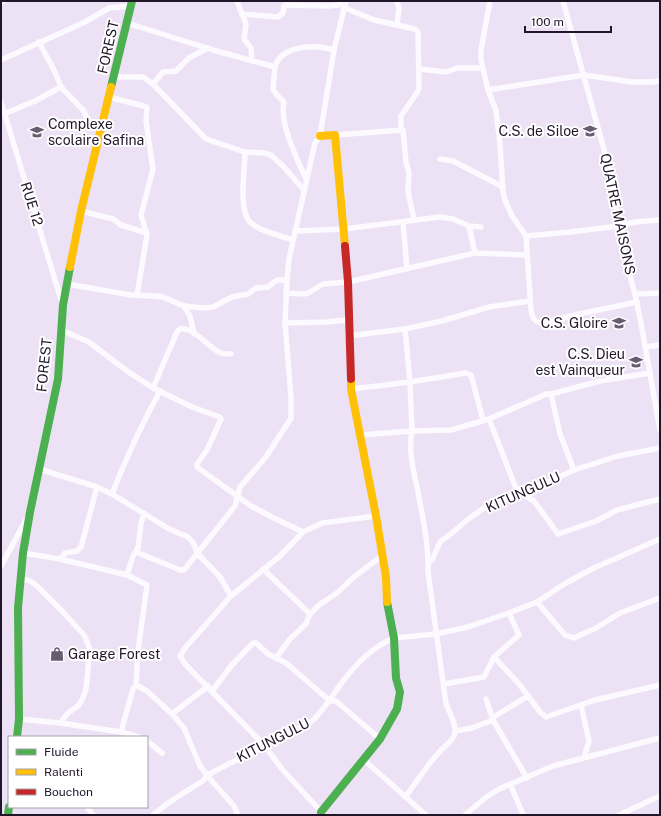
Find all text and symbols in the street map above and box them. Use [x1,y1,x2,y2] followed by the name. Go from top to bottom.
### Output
[525,8,611,34] scale bar
[531,15,564,29] text: 100 m
[94,19,122,75] street label: FOREST
[48,116,144,148] place label: Complexe scolaire Safina
[499,123,579,139] place label: C.S. de Siloe
[582,123,598,139] school or university icon: C.S. de Siloe
[29,124,45,140] school or university icon: Complexe scolaire Safina
[597,152,639,276] street label: QUATRE MAISONS
[18,180,46,228] street label: RUE 12
[541,315,608,331] place label: C.S. Gloire
[611,315,627,331] school or university icon: C.S. Gloire
[33,337,55,393] street label: FOREST
[535,346,625,378] place label: C.S. Dieu est Vainqueur
[628,354,644,370] school or university icon: C.S. Dieu est Vainqueur
[483,468,563,516] street label: KITUNGULU
[49,646,65,662] shop icon: Garage Forest
[68,646,160,662] place label: Garage Forest
[234,715,312,765] street label: KITUNGULU
[8,736,148,808] legend
[44,745,79,759] text: Fluide
[44,765,83,779] text: Ralenti
[44,785,93,799] text: Bouchon

